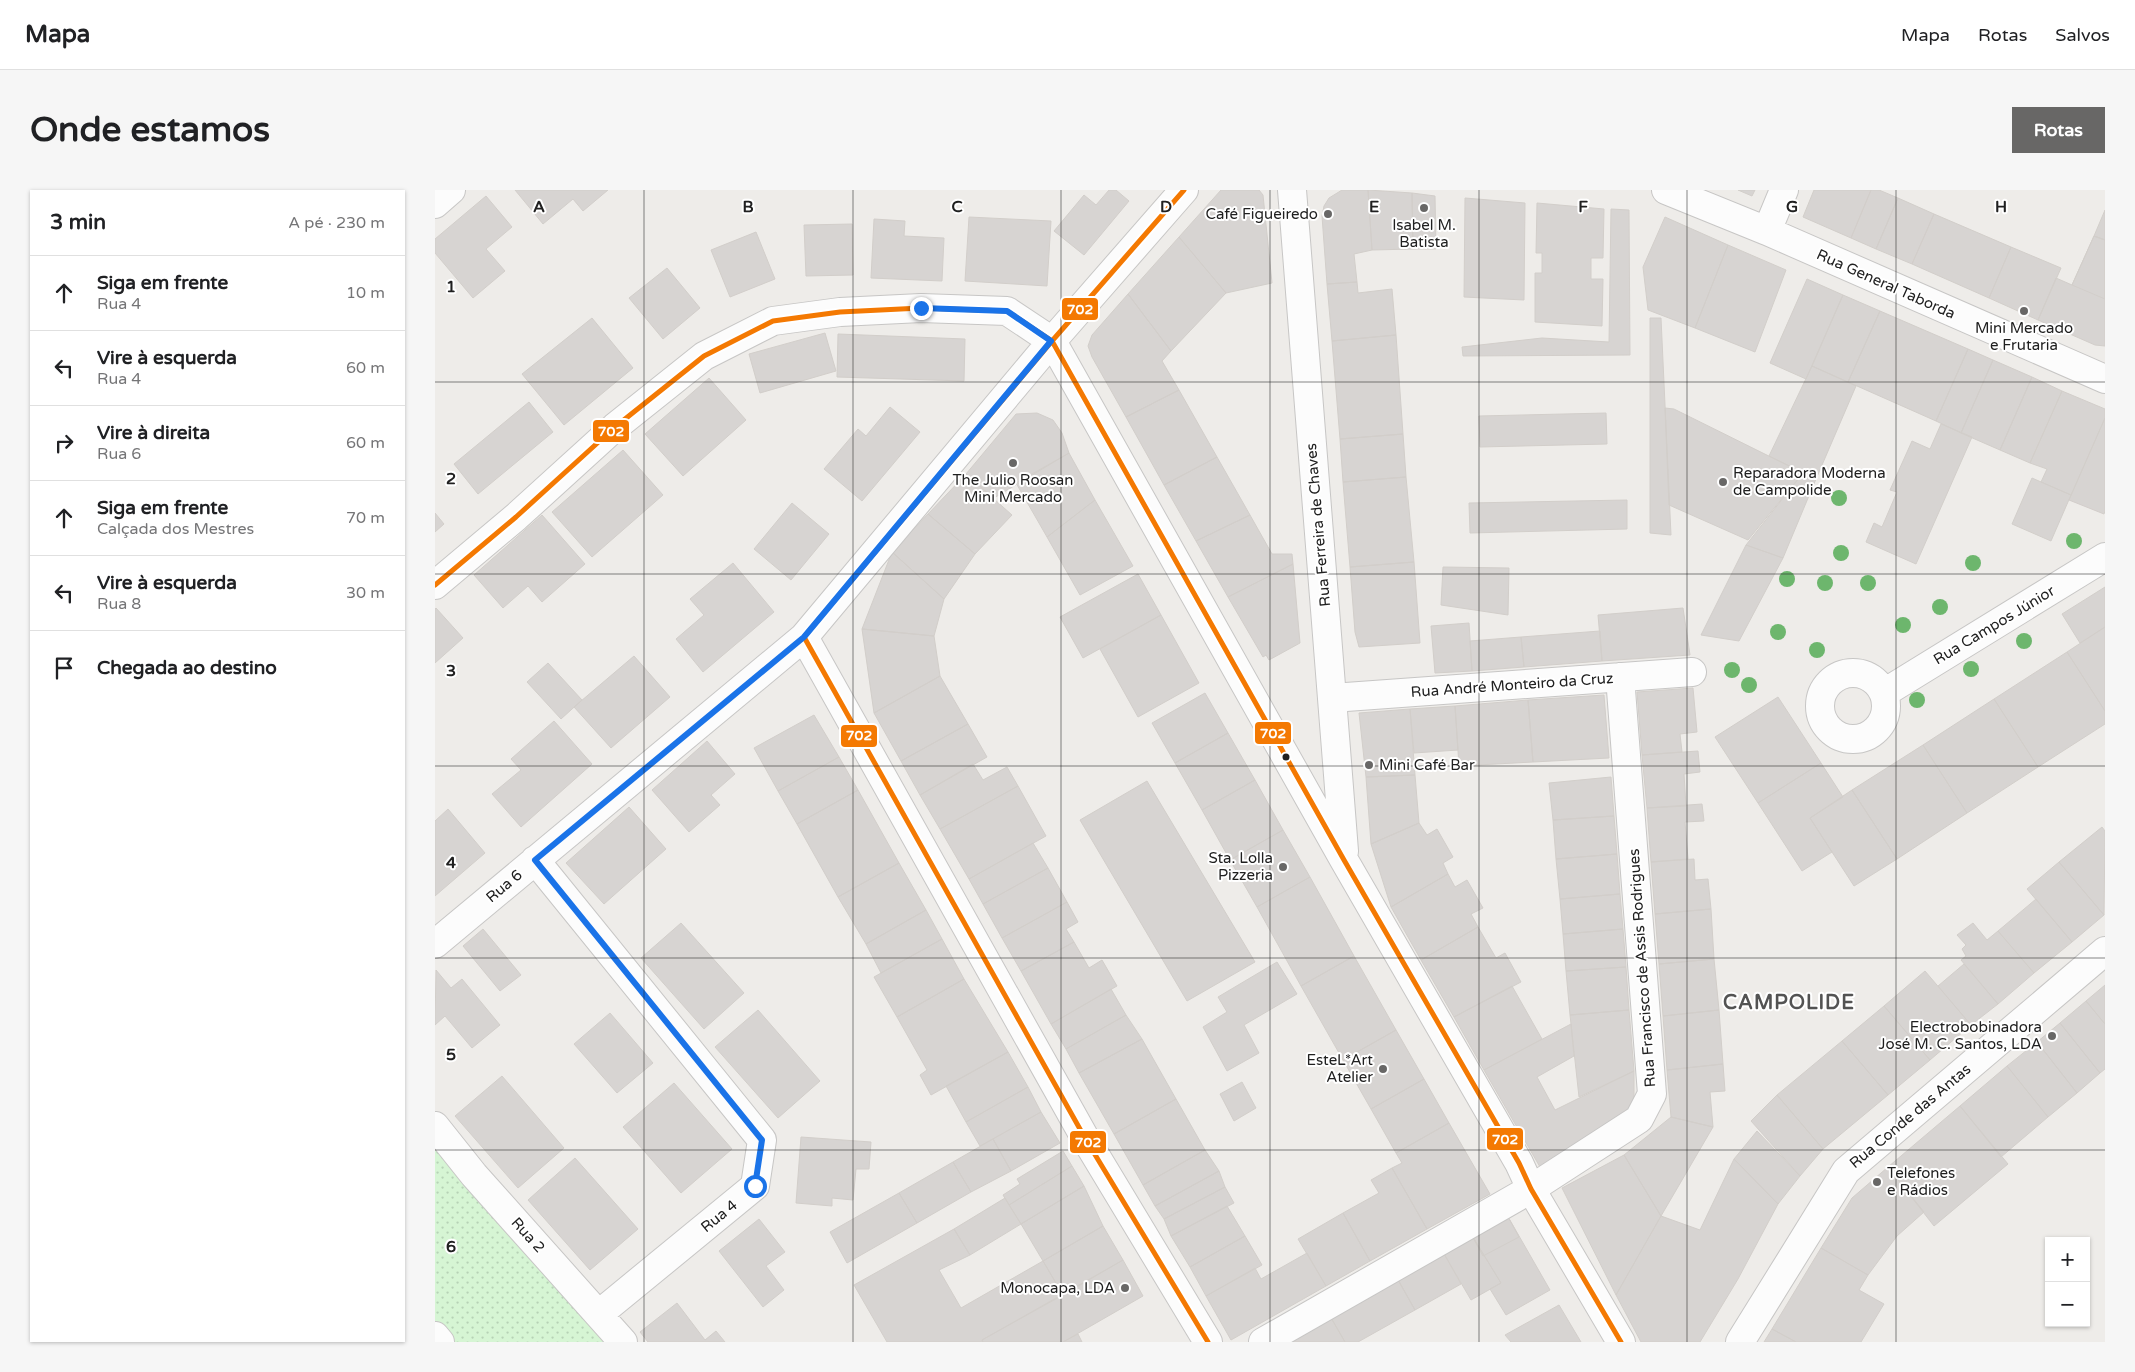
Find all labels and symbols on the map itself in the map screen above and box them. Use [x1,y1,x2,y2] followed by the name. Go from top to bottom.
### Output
[533,197,545,217] text: A
[742,197,754,217] text: B
[951,197,963,217] text: C
[1160,197,1172,217] text: D
[1369,197,1379,217] text: E
[1578,197,1588,217] text: F
[1786,197,1798,217] text: G
[1995,197,2007,217] text: H
[1418,202,1430,214] marker: Isabel M. Batista
[1206,205,1318,223] place label: Café Figueiredo
[1322,208,1334,220] marker: Café Figueiredo
[1392,216,1456,251] place label: Isabel M. Batista
[1814,245,1958,323] street label: Rua General Taborda
[446,277,456,297] text: 1
[910,297,933,320] route end
[1061,297,1099,321] line badge: 702
[1067,301,1093,318] text: 702
[2018,305,2030,317] marker: Mini Mercado e Frutaria
[1975,319,2073,354] place label: Mini Mercado e Frutaria
[592,419,630,443] line badge: 702
[598,423,624,440] text: 702
[1302,443,1334,607] street label: Rua Ferreira de Chaves
[1007,457,1019,469] marker: The Julio Roosan Mini Mercado
[1733,464,1886,499] place label: Reparadora Moderna de Campolide
[446,469,456,489] text: 2
[953,471,1073,506] place label: The Julio Roosan Mini Mercado
[1717,476,1729,488] marker: Reparadora Moderna de Campolide
[1930,582,2058,668] street label: Rua Campos Júnior
[446,661,456,681] text: 3
[1410,669,1614,701] street label: Rua André Monteiro da Cruz
[1254,721,1292,745] line badge: 702
[840,724,878,748] line badge: 702
[1260,725,1286,742] text: 702
[846,727,872,744] text: 702
[1281,752,1291,762] unlabelled marker
[1379,756,1475,774] place label: Mini Café Bar
[1363,759,1375,771] marker: Mini Café Bar
[1625,848,1659,1088] street label: Rua Francisco de Assis Rodrigues
[1208,849,1273,884] place label: Sta. Lolla Pizzeria
[446,853,456,873] text: 4
[1277,861,1289,873] marker: Sta. Lolla Pizzeria
[482,866,526,906] street label: Rua 6
[1723,991,1855,1015] district label: CAMPOLIDE
[1879,1018,2042,1053] place label: Electrobobinadora José M. C. Santos, LDA
[2046,1030,2058,1042] marker: Electrobobinadora José M. C. Santos, LDA
[446,1045,456,1065] text: 5
[1306,1051,1373,1086] place label: EsteL*Art Atelier
[1846,1060,1974,1172] street label: Rua Conde das Antas
[1377,1063,1389,1075] marker: EsteL*Art Atelier
[1486,1127,1524,1151] line badge: 702
[1069,1130,1107,1154] line badge: 702
[1492,1131,1518,1148] text: 702
[1075,1134,1101,1151] text: 702
[1887,1164,1955,1199] place label: Telefones e Rádios
[744,1175,767,1198] route start
[1871,1176,1883,1188] marker: Telefones e Rádios
[697,1196,741,1236] street label: Rua 4
[507,1214,549,1256] street label: Rua 2
[446,1237,456,1257] text: 6
[1000,1279,1115,1297] place label: Monocapa, LDA
[1119,1282,1131,1294] marker: Monocapa, LDA

